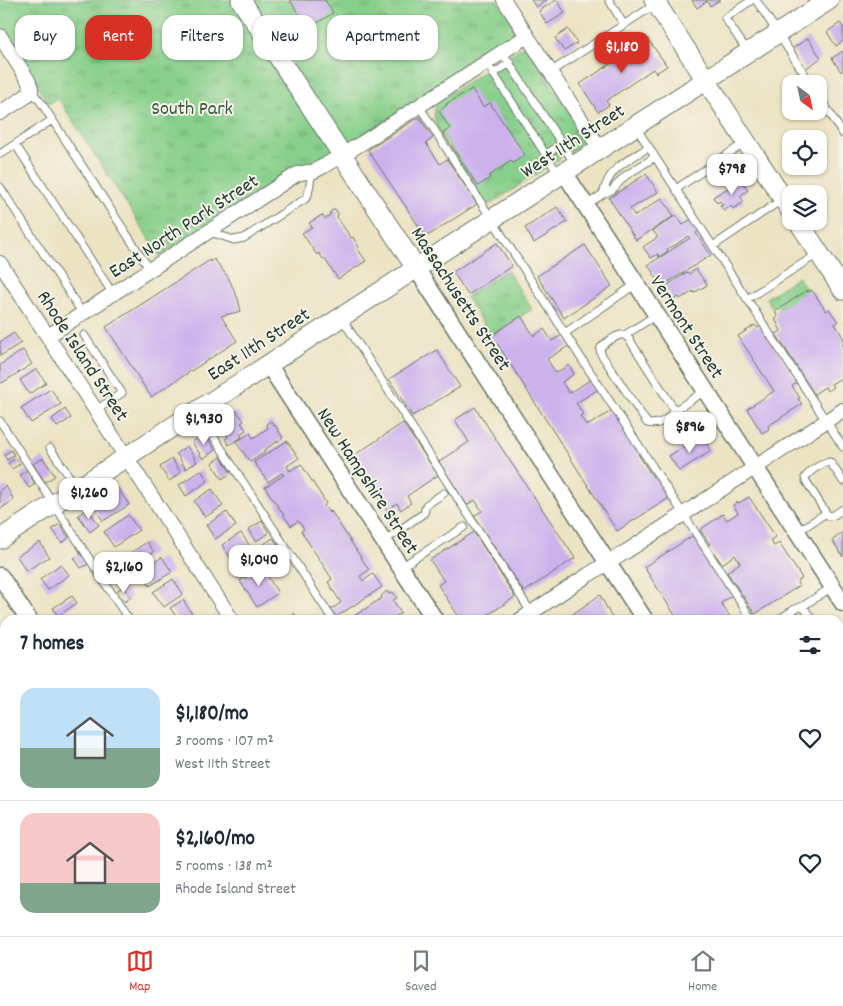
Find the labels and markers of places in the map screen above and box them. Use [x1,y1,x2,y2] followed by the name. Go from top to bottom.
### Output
[581,32,663,74] pin: $1,180
[702,154,762,196] pin: $798
[163,404,245,446] pin: $1,930
[660,412,720,454] pin: $896
[48,478,130,520] pin: $1,260
[218,544,300,587] pin: $1,040
[83,552,165,594] pin: $2,160

